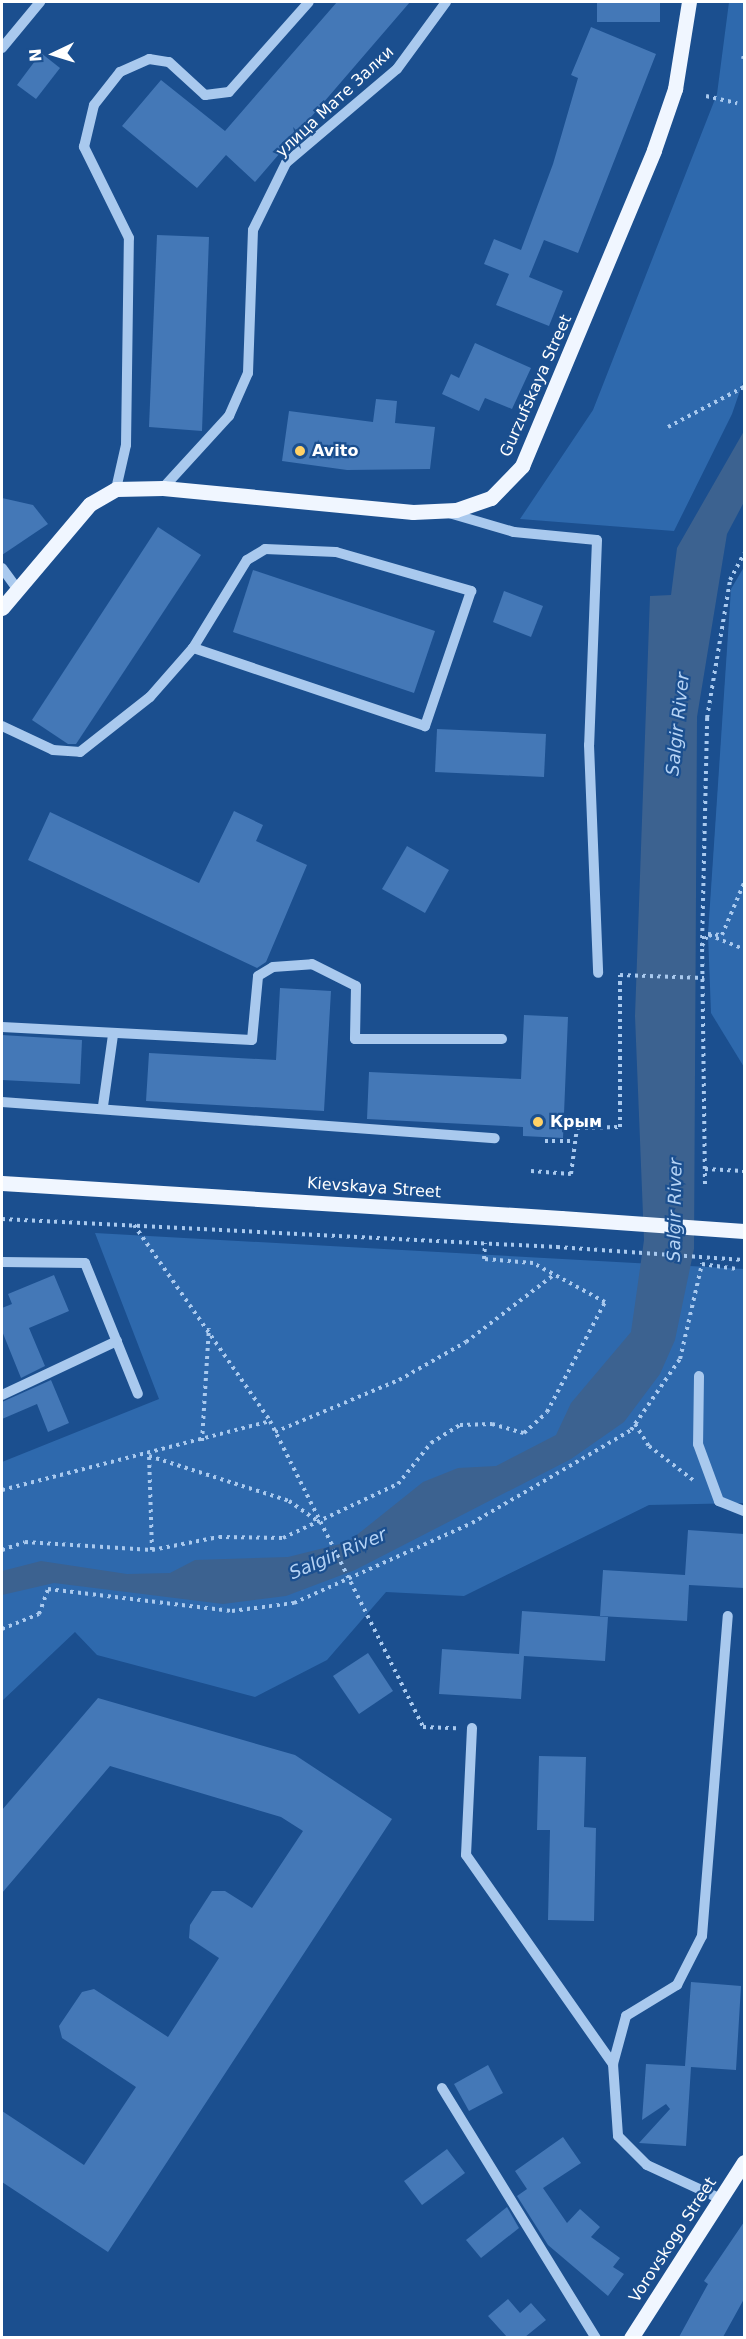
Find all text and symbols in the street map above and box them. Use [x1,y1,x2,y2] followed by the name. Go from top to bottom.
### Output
[24,24,84,84] north arrow
[272,42,398,162] street label: улица Мате Залки
[26,48,45,63] text: N
[496,312,576,460] street label: Gurzufskaya Street
[312,441,358,461] place label: Avito
[293,444,307,458] marker: Avito
[662,671,694,777] water label: Salgir River
[550,1112,602,1132] place label: Крым
[531,1115,545,1129] marker: Крым
[663,1158,687,1262] water label: Salgir River
[306,1174,442,1202] street label: Kievskaya Street
[286,1524,390,1584] water label: Salgir River
[625,2174,721,2306] street label: Vorovskogo Street

